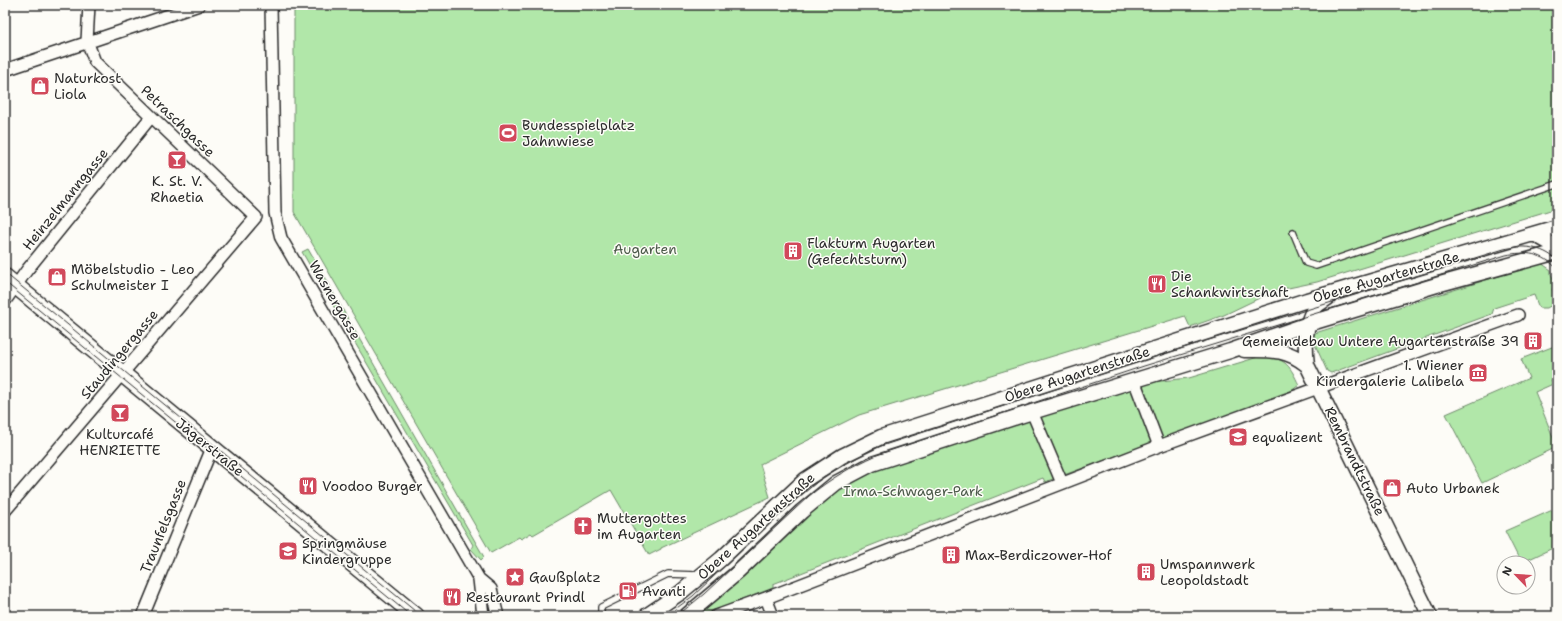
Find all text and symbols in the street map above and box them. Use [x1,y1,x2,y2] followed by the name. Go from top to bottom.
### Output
[54,69,121,103] place label: Naturkost Liola
[29,75,51,97] shop icon: Naturkost Liola
[137,81,219,161] street label: Petraschgasse
[522,116,635,150] place label: Bundesspielplatz Jahnwiese
[497,122,519,144] sports icon: Bundesspielplatz Jahnwiese
[18,144,112,254] street label: Heinzelmanngasse
[166,149,188,171] bar icon: K. St. V. Rhaetia
[151,172,204,206] place label: K. St. V. Rhaetia
[807,234,936,268] place label: Flakturm Augarten (Gefechtsturm)
[613,240,677,258] park label: Augarten
[782,240,804,262] building icon: Flakturm Augarten (Gefechtsturm)
[1310,247,1462,307] street label: Obere Augartenstraße
[305,257,365,343] street label: Wasnergasse
[71,260,195,294] place label: Möbelstudio - Leo Schulmeister I
[46,266,68,288] shop icon: Möbelstudio - Leo Schulmeister I
[1171,267,1289,301] place label: Die Schankwirtschaft
[1146,273,1168,295] restaurant icon: Die Schankwirtschaft
[76,305,162,403] street label: Staudingergasse
[1522,330,1544,352] building icon: Gemeindebau Untere Augartenstraße 39
[1242,332,1519,350] place label: Gemeindebau Untere Augartenstraße 39
[1002,342,1152,406] street label: Obere Augartenstraße
[1316,356,1464,390] place label: 1. Wiener Kindergalerie Lalibela
[1467,362,1489,384] museum icon: 1. Wiener Kindergalerie Lalibela
[109,402,131,424] bar icon: Kulturcafé HENRIETTE
[1321,403,1389,519] street label: Rembrandtstraße
[172,414,248,480] street label: Jägerstraße
[79,425,161,459] place label: Kulturcafé HENRIETTE
[1227,426,1249,448] school or university icon: equalizent
[1252,428,1323,446] place label: equalizent
[693,468,819,584] street label: Obere Augartenstraße
[297,475,319,497] restaurant icon: Voodoo Burger
[136,476,190,576] street label: Traunfelsgasse
[322,477,423,495] place label: Voodoo Burger
[1381,477,1403,499] shop icon: Auto Urbanek
[1406,479,1500,497] place label: Auto Urbanek
[843,482,983,500] park label: Irma-Schwager-Park
[597,509,687,543] place label: Muttergottes im Augarten
[572,515,594,537] church icon: Muttergottes im Augarten
[302,534,392,568] place label: Springmäuse Kindergruppe
[277,540,299,562] school or university icon: Springmäuse Kindergruppe
[940,544,962,566] building icon: Max-Berdiczower-Hof
[965,546,1113,564] place label: Max-Berdiczower-Hof
[1160,555,1255,589] place label: Umspannwerk Leopoldstadt
[1496,555,1536,595] north arrow
[1135,561,1157,583] building icon: Umspannwerk Leopoldstadt
[1499,564,1516,578] text: N
[504,566,526,588] place icon: Gaußplatz
[529,568,601,586] place label: Gaußplatz
[617,580,639,602] fuel station icon: Avanti
[642,582,686,600] place label: Avanti
[441,586,463,608] restaurant icon: Restaurant Prindl
[466,588,586,606] place label: Restaurant Prindl

